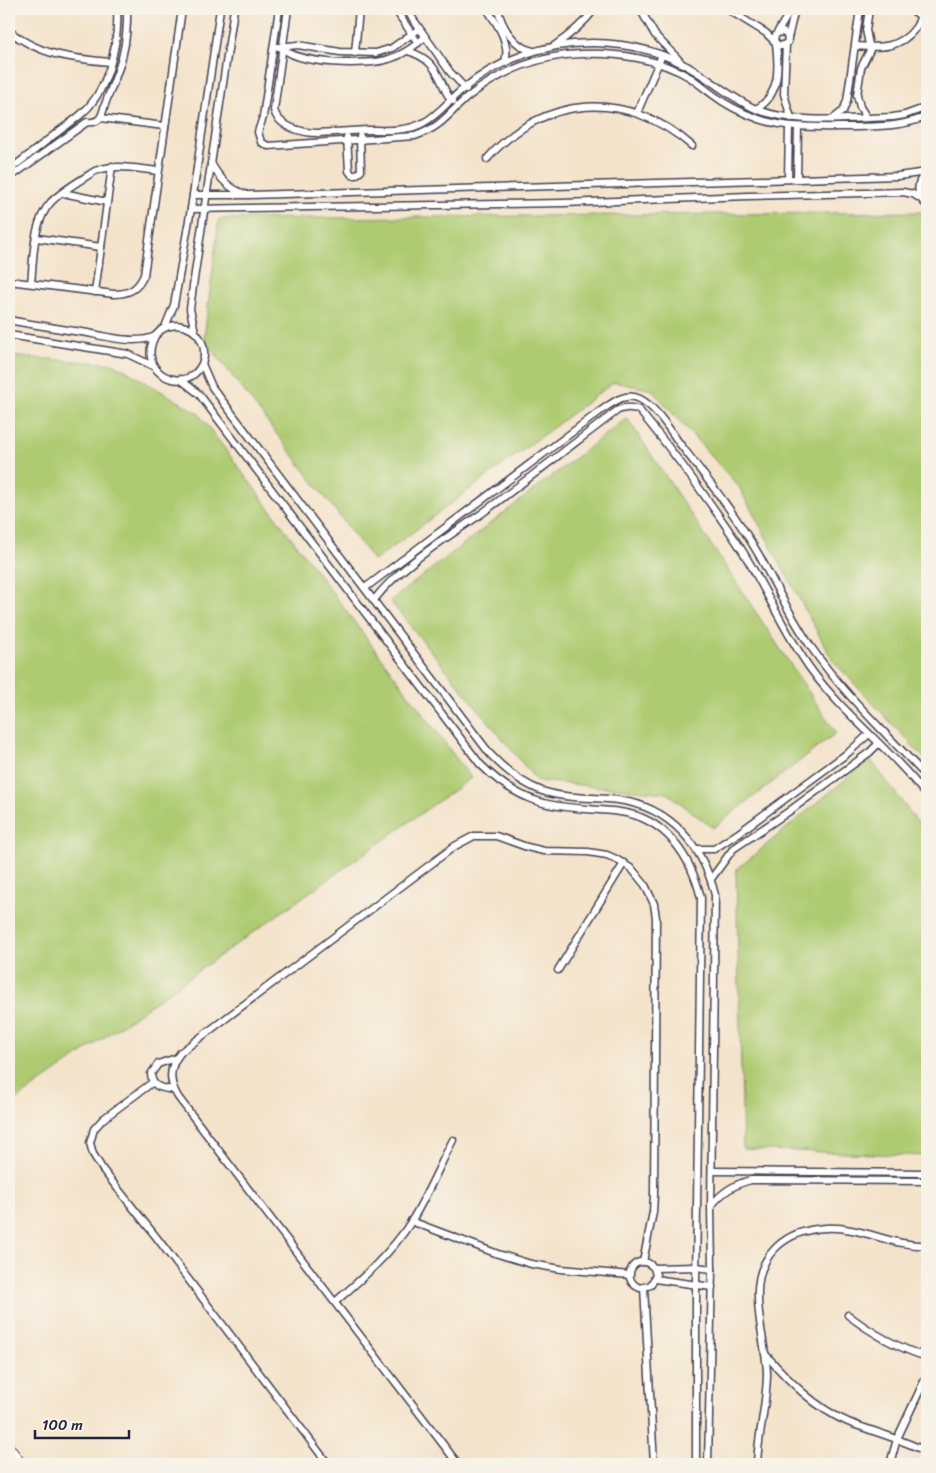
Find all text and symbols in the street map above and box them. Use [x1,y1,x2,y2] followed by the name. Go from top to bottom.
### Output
[35,1408,129,1440] scale bar
[42,1412,83,1438] text: 100 m

